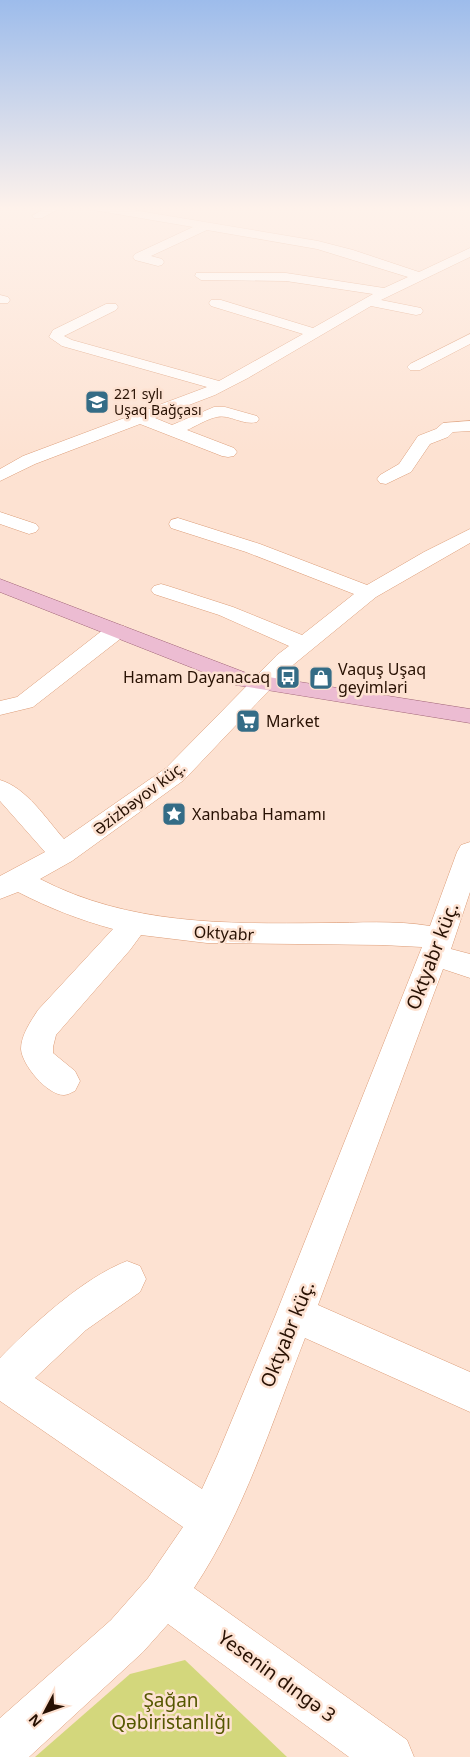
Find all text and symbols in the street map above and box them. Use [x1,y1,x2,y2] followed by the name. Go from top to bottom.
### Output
[114,384,202,419] place label: 221 sylı Uşaq Bağçası
[84,389,110,415] school or university icon: 221 sylı Uşaq Bağçası
[338,658,426,698] place label: Vaquş Uşaq geyimləri
[275,664,301,690] bus stop icon: Hamam Dayanacaq
[308,665,334,691] shop icon: Vaquş Uşaq geyimləri
[123,666,270,688] place label: Hamam Dayanacaq
[235,708,261,734] supermarket icon: Market
[266,710,320,732] place label: Market
[88,756,190,840] street label: Əzizbəyov küç.
[161,801,187,827] place icon: Xanbaba Hamamı
[192,803,326,825] place label: Xanbaba Hamamı
[400,899,464,1013] street label: Oktyabr küç.
[193,920,255,946] street label: Oktyabr
[254,1277,320,1391] street label: Oktyabr küç.
[213,1624,341,1728] street label: Yesenin dıngə 3
[20,1687,70,1737] north arrow
[111,1687,231,1735] park label: Şağan Qəbiristanlığı
[24,1710,46,1731] text: N

